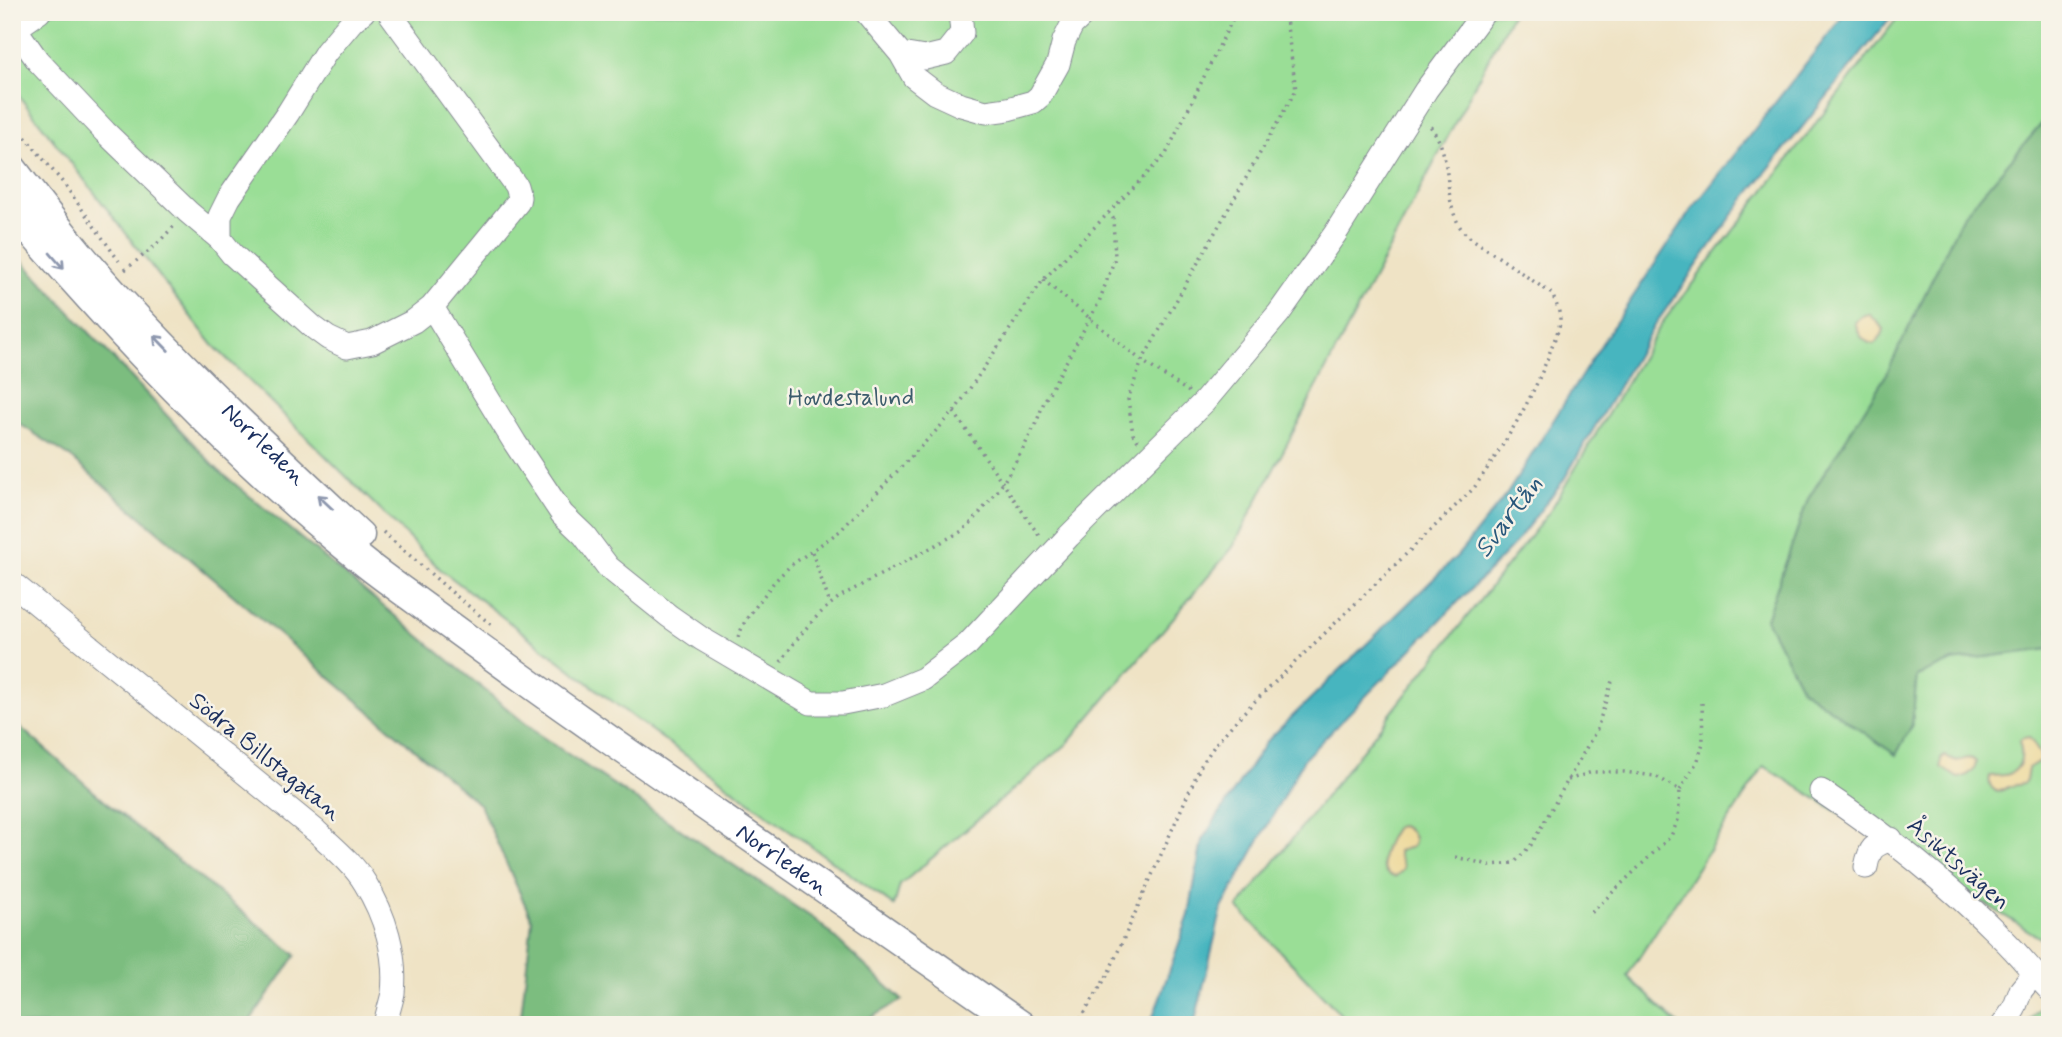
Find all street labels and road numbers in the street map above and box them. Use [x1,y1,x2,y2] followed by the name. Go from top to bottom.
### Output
[214,396,313,492] street label: Norrleden
[182,686,348,828] street label: Södra Billstagatan
[1900,811,2016,917] street label: Åsiktsvägen
[730,817,835,903] street label: Norrleden

